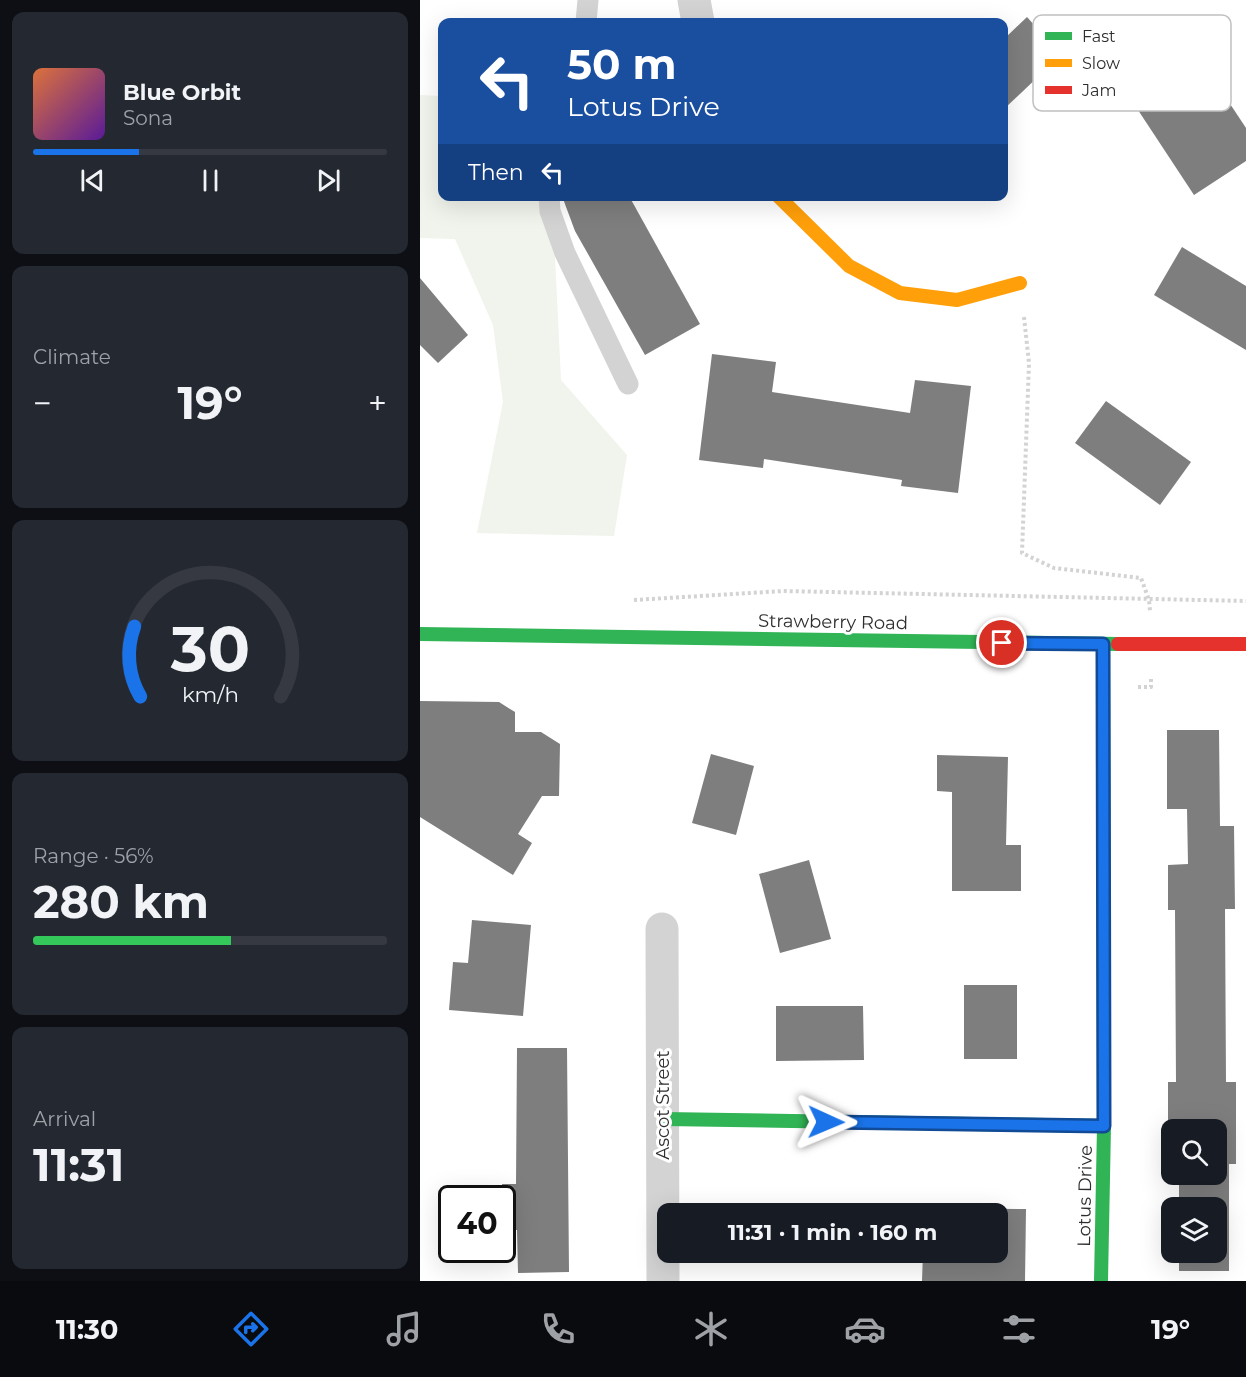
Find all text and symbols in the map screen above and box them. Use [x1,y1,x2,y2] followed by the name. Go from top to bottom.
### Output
[1033,15,1231,111] legend
[1082,27,1116,46] text: Fast
[567,38,676,90] text: 50 m
[468,42,546,120] icon: left
[1082,54,1120,73] text: Slow
[123,79,241,106] text: Blue Orbit
[1081,81,1116,100] text: Jam
[567,90,720,123] text: Lotus Drive
[123,106,173,130] text: Sona
[536,156,569,189] icon: left
[468,159,524,186] text: Then
[76,164,109,197] icon: previous
[194,164,227,197] icon: pause
[312,164,345,197] icon: next
[33,345,111,369] text: Climate
[177,375,243,430] text: 19°
[33,383,52,423] text: −
[368,383,387,423] text: +
[758,610,908,634] street label: Strawberry Road
[169,612,250,688] text: 30
[976,617,1027,668] pin
[985,626,1018,659] icon: arrive
[181,682,239,708] text: km/h
[33,844,154,868] text: Range · 56%
[33,874,209,929] text: 280 km
[652,1050,674,1160] street label: Ascot Street
[794,1090,858,1154] position arrow
[33,1107,96,1131] text: Arrival
[1161,1119,1227,1263] map controls
[1161,1119,1227,1185] button: search
[33,1137,124,1192] text: 11:31
[1073,1145,1097,1247] street label: Lotus Drive
[438,1185,516,1263] speed limit sign: 40
[1161,1197,1227,1263] button: layers
[728,1219,937,1246] text: 11:31 · 1 min · 160 m
[230,1308,272,1350] icon: directions
[383,1308,425,1350] icon: music
[537,1308,579,1350] icon: phone
[690,1308,732,1350] icon: climate
[844,1308,886,1350] icon: car
[998,1308,1040,1350] icon: filters
[56,1313,118,1346] text: 11:30
[1151,1313,1190,1346] text: 19°

